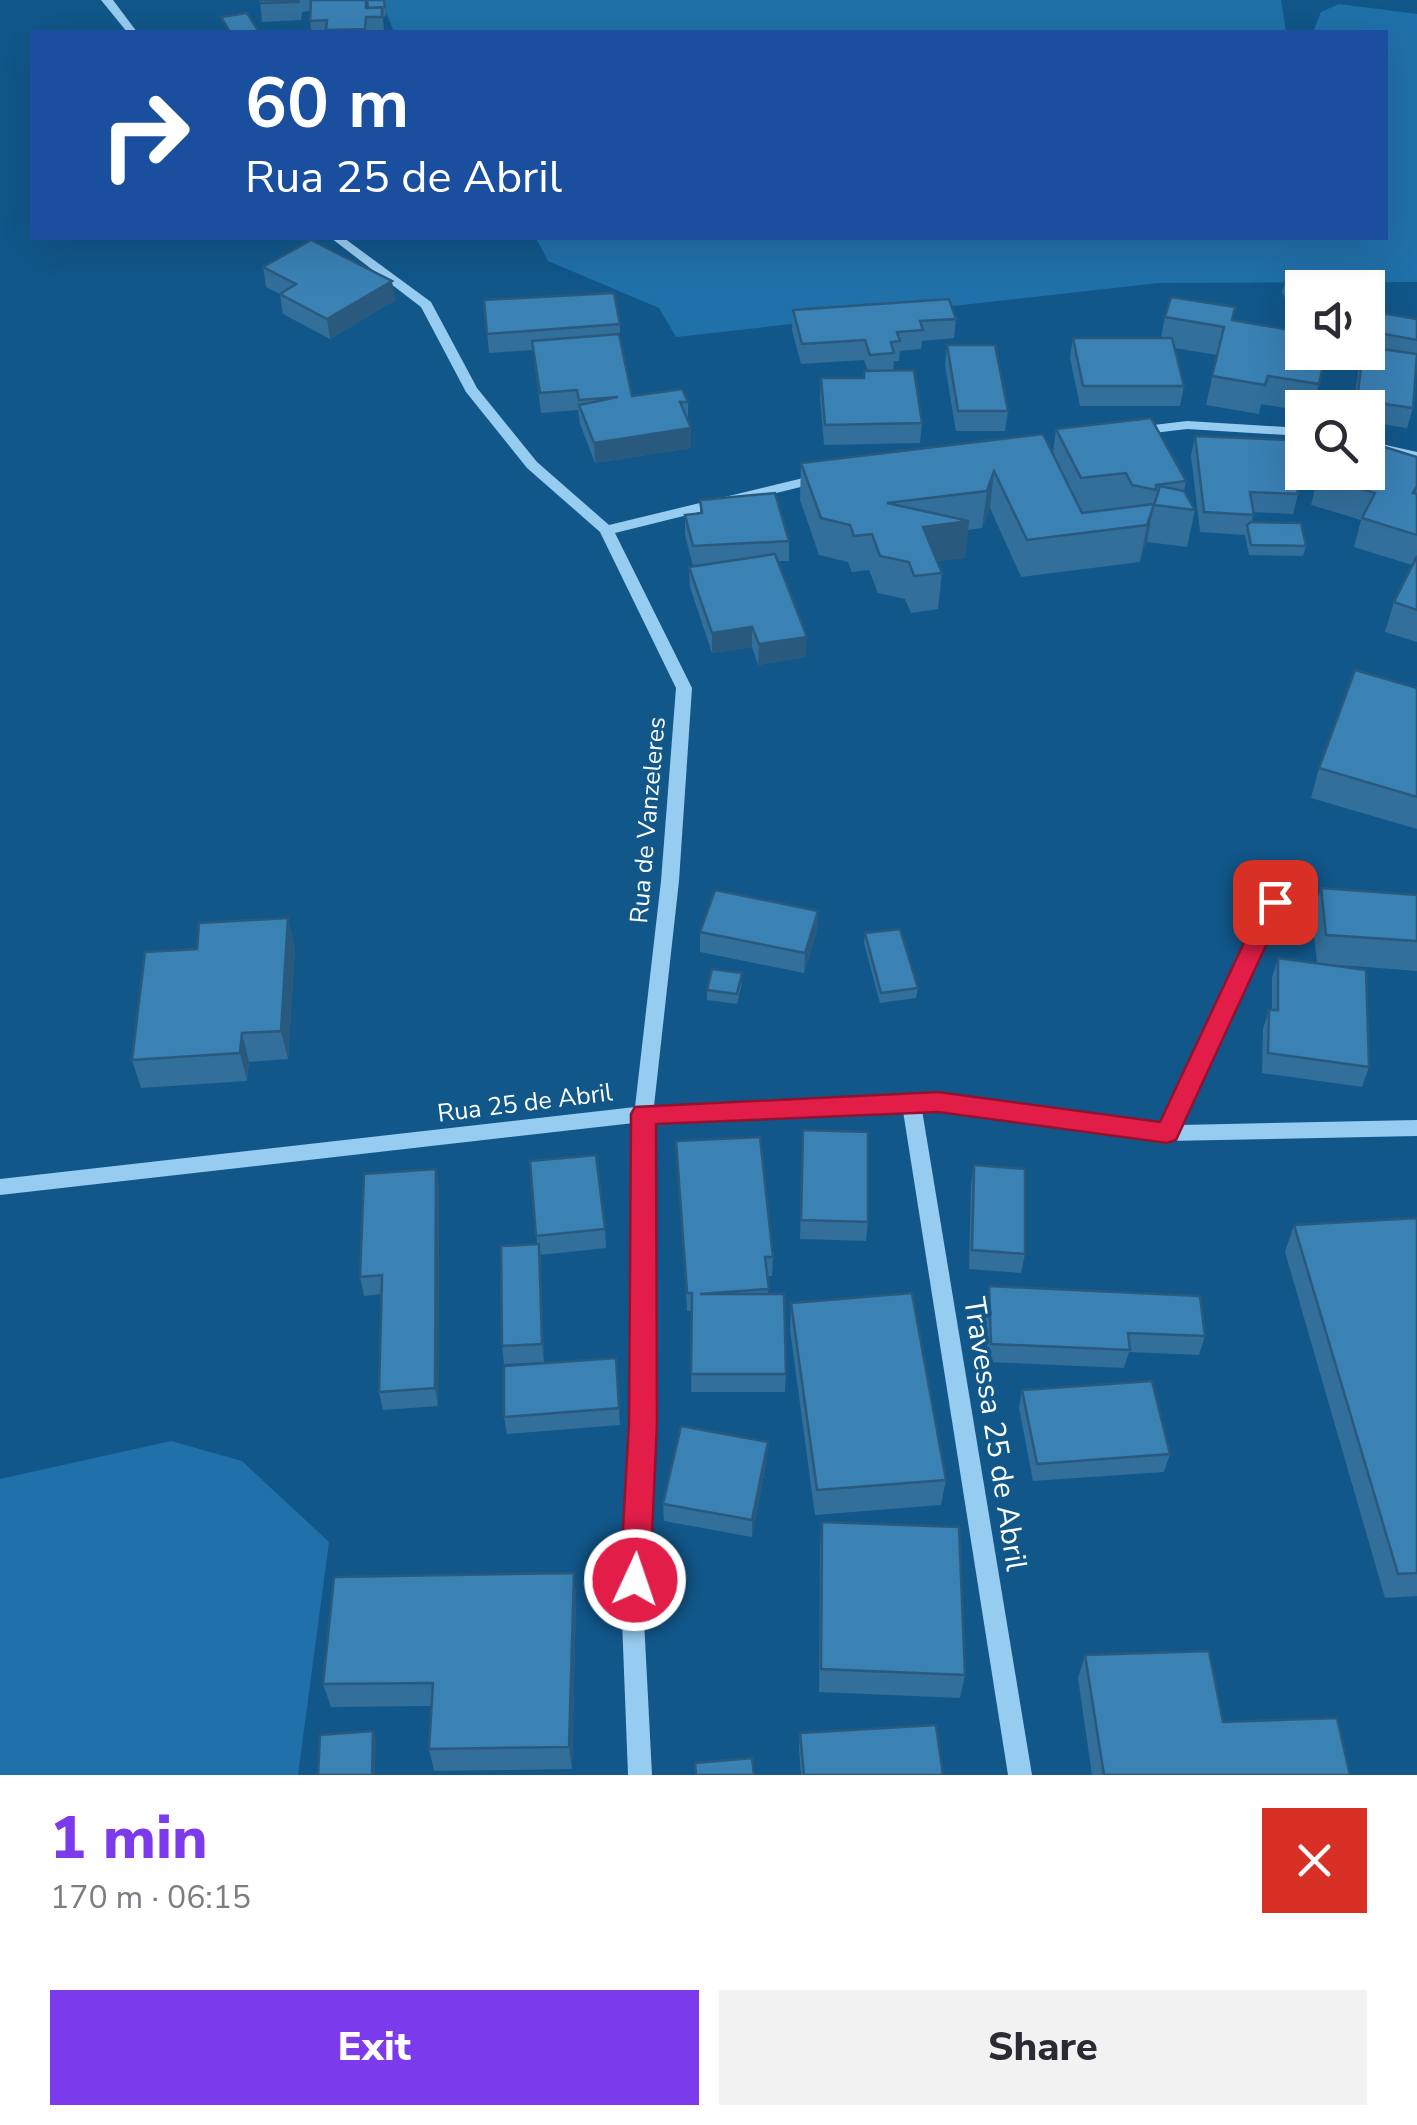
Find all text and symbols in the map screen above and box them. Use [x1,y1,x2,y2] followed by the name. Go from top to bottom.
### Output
[245,56,409,152] text: 60 m
[80,70,210,200] icon: right
[245,147,562,208] text: Rua 25 de Abril
[1285,270,1385,490] map controls
[1285,270,1385,370] button: sound
[1285,390,1385,490] button: search
[622,715,674,925] street label: Rua de Vanzeleres
[1233,860,1318,945] pin
[1248,875,1303,930] icon: arrive
[436,1075,615,1131] street label: Rua 25 de Abril
[953,1294,1037,1574] street label: Travessa 25 de Abril
[583,1528,687,1632] position arrow
[50,1797,208,1879] text: 1 min
[1262,1808,1367,1913] button: close
[50,1876,251,1919] text: 170 m · 06:15
[50,1990,699,2105] button: Exit
[719,1990,1367,2105] button: Share

